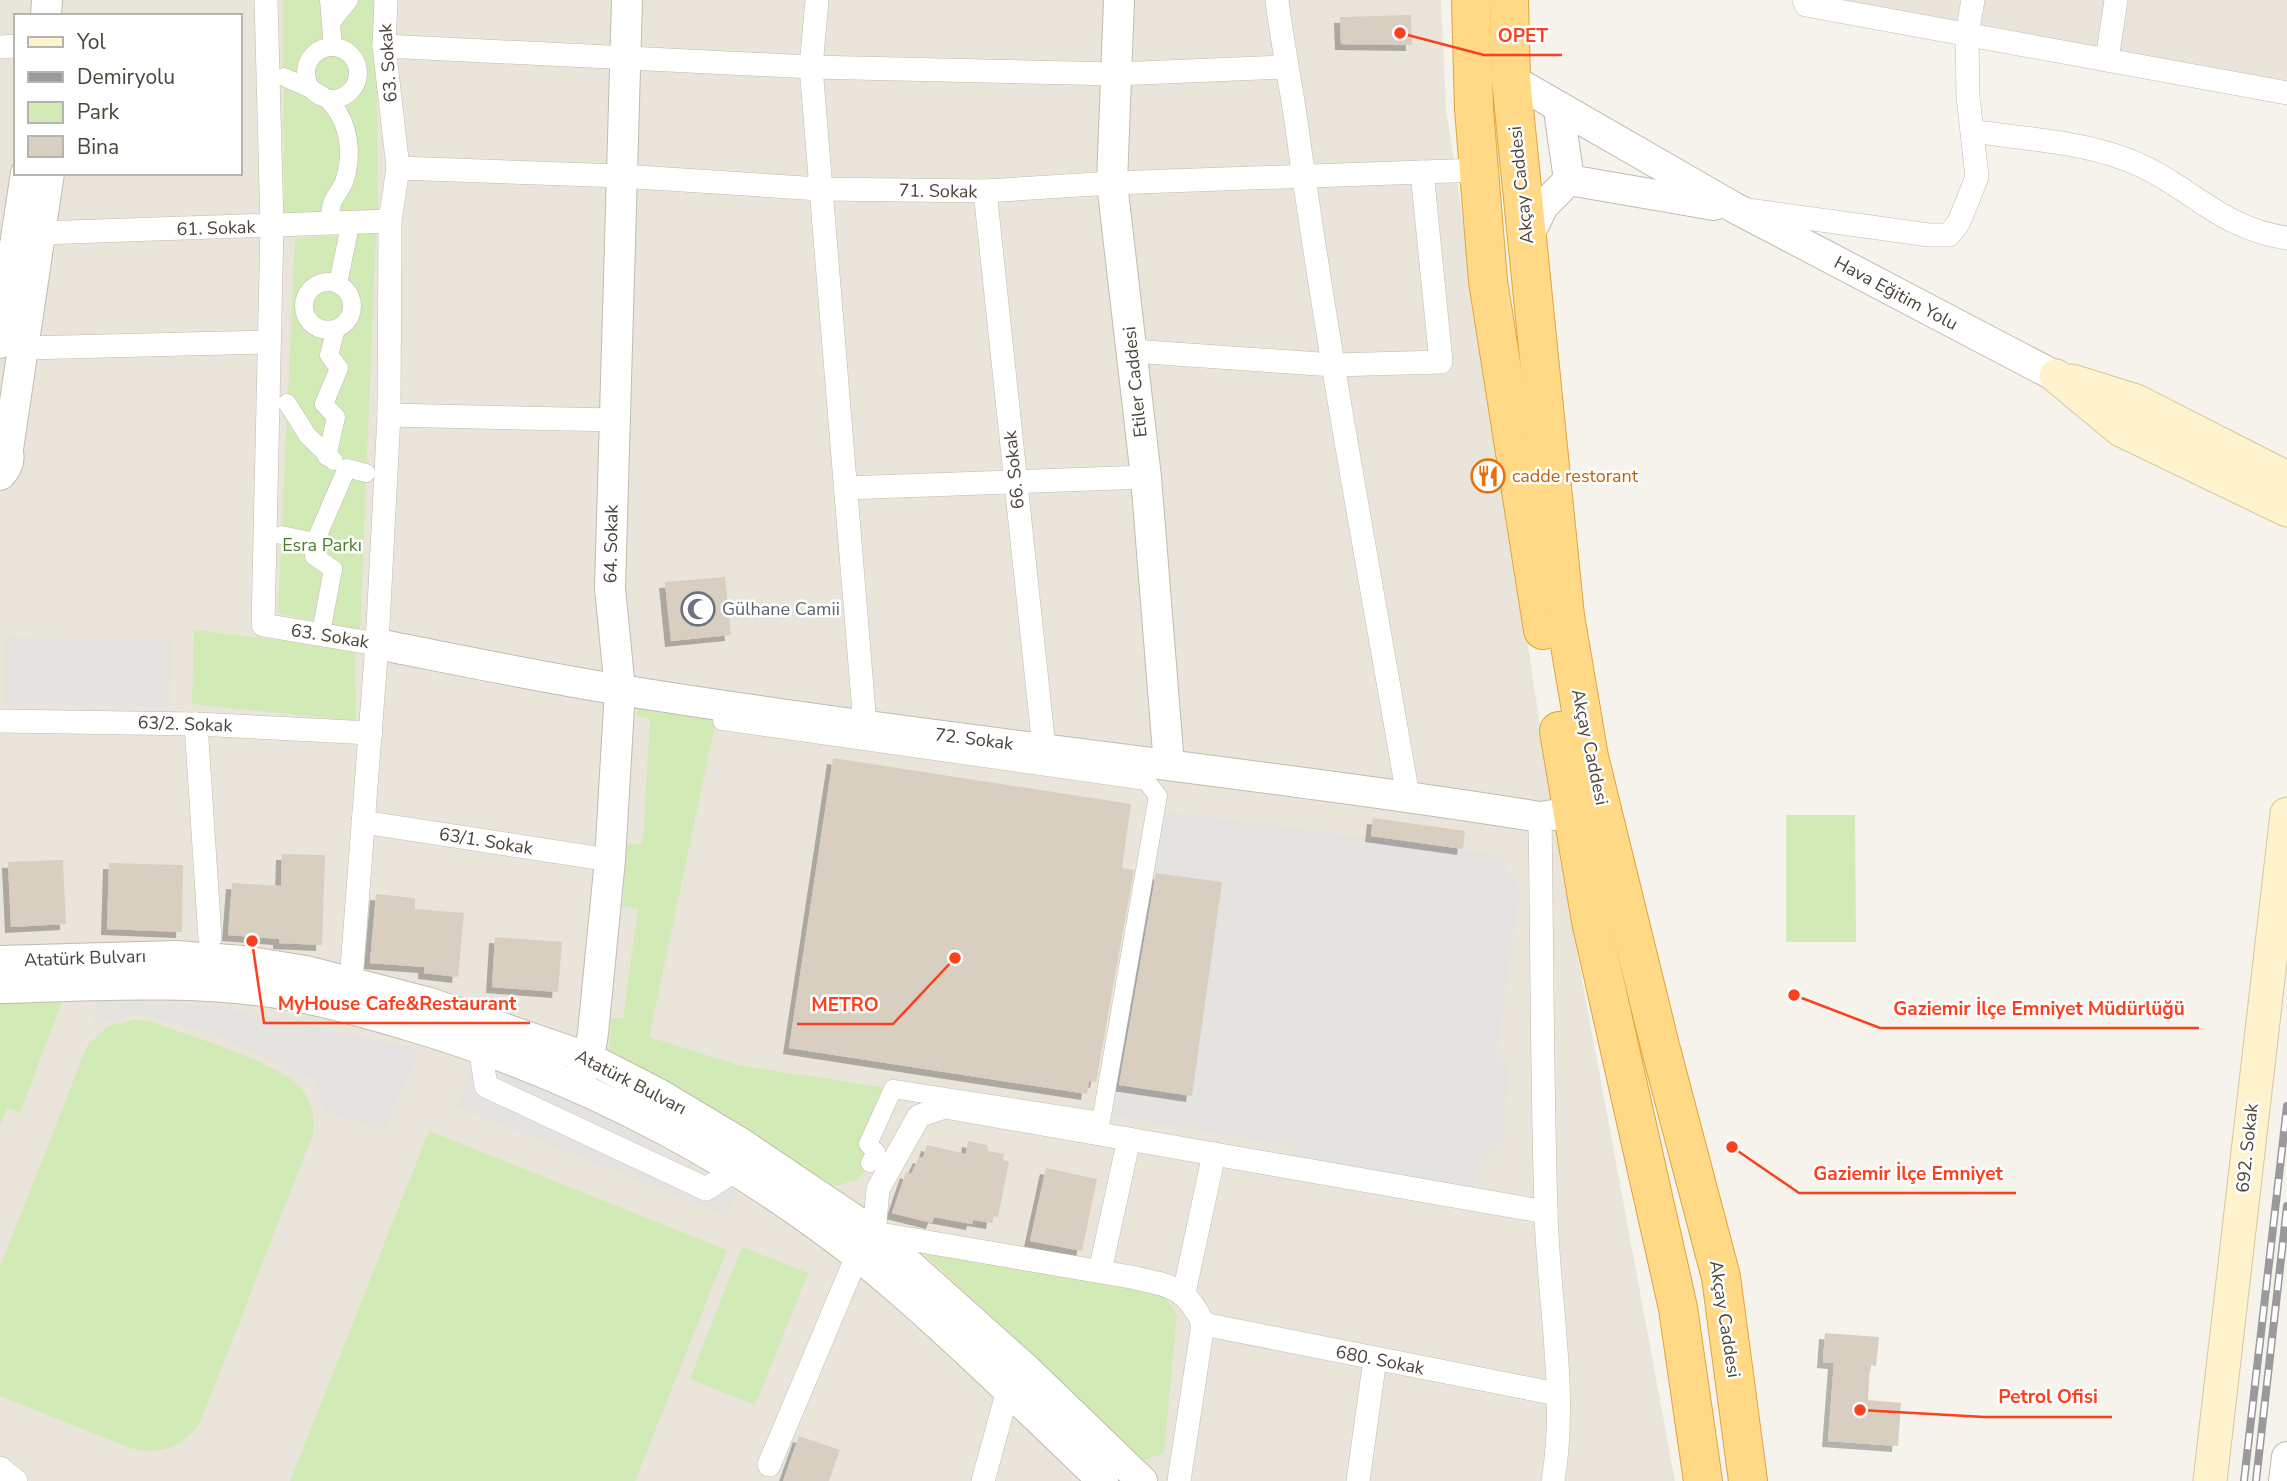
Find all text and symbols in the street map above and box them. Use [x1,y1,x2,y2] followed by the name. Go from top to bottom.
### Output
[14,14,242,175] legend
[1484,15,1562,55] callout: OPET
[373,22,403,103] street label: 63. Sokak
[1498,23,1548,49] text: OPET
[76,28,107,56] text: Yol
[77,63,175,91] text: Demiryolu
[77,98,119,126] text: Park
[1503,125,1539,245] street label: Akçay Caddesi
[77,133,119,161] text: Bina
[898,178,979,204] street label: 71. Sokak
[176,215,257,241] street label: 61. Sokak
[1830,250,1962,336] street label: Hava Eğitim Yolu
[1117,325,1153,439] street label: Etiler Caddesi
[998,429,1030,510] street label: 66. Sokak
[1469,457,1507,495] restaurant icon: cadde restorant
[1512,464,1639,488] place label: cadde restorant
[598,503,624,584] street label: 64. Sokak
[282,533,362,557] park label: Esra Parkı
[679,590,717,628] mosque icon: Gülhane Camii
[722,597,840,621] place label: Gülhane Camii
[289,618,372,654] street label: 63. Sokak
[1566,687,1614,807] street label: Akçay Caddesi
[137,710,234,738] street label: 63/2. Sokak
[933,722,1016,756] street label: 72. Sokak
[437,822,536,860] street label: 63/1. Sokak
[24,944,146,972] street label: Atatürk Bulvarı
[264,983,530,1023] callout: MyHouse Cafe&Restaurant
[797,984,893,1024] callout: METRO
[1880,988,2199,1028] callout: Gaziemir İlçe Emniyet Müdürlüğü
[278,991,517,1017] text: MyHouse Cafe&Restaurant
[811,992,879,1018] text: METRO
[1893,996,2185,1022] text: Gaziemir İlçe Emniyet Müdürlüğü
[571,1044,691,1120] street label: Atatürk Bulvarı
[2230,1101,2264,1194] street label: 692. Sokak
[1799,1153,2016,1193] callout: Gaziemir İlçe Emniyet
[1813,1161,2003,1187] text: Gaziemir İlçe Emniyet
[1704,1259,1746,1379] street label: Akçay Caddesi
[1334,1340,1427,1381] street label: 680. Sokak
[1984,1377,2112,1417] callout: Petrol Ofisi
[1998,1384,2098,1410] text: Petrol Ofisi

